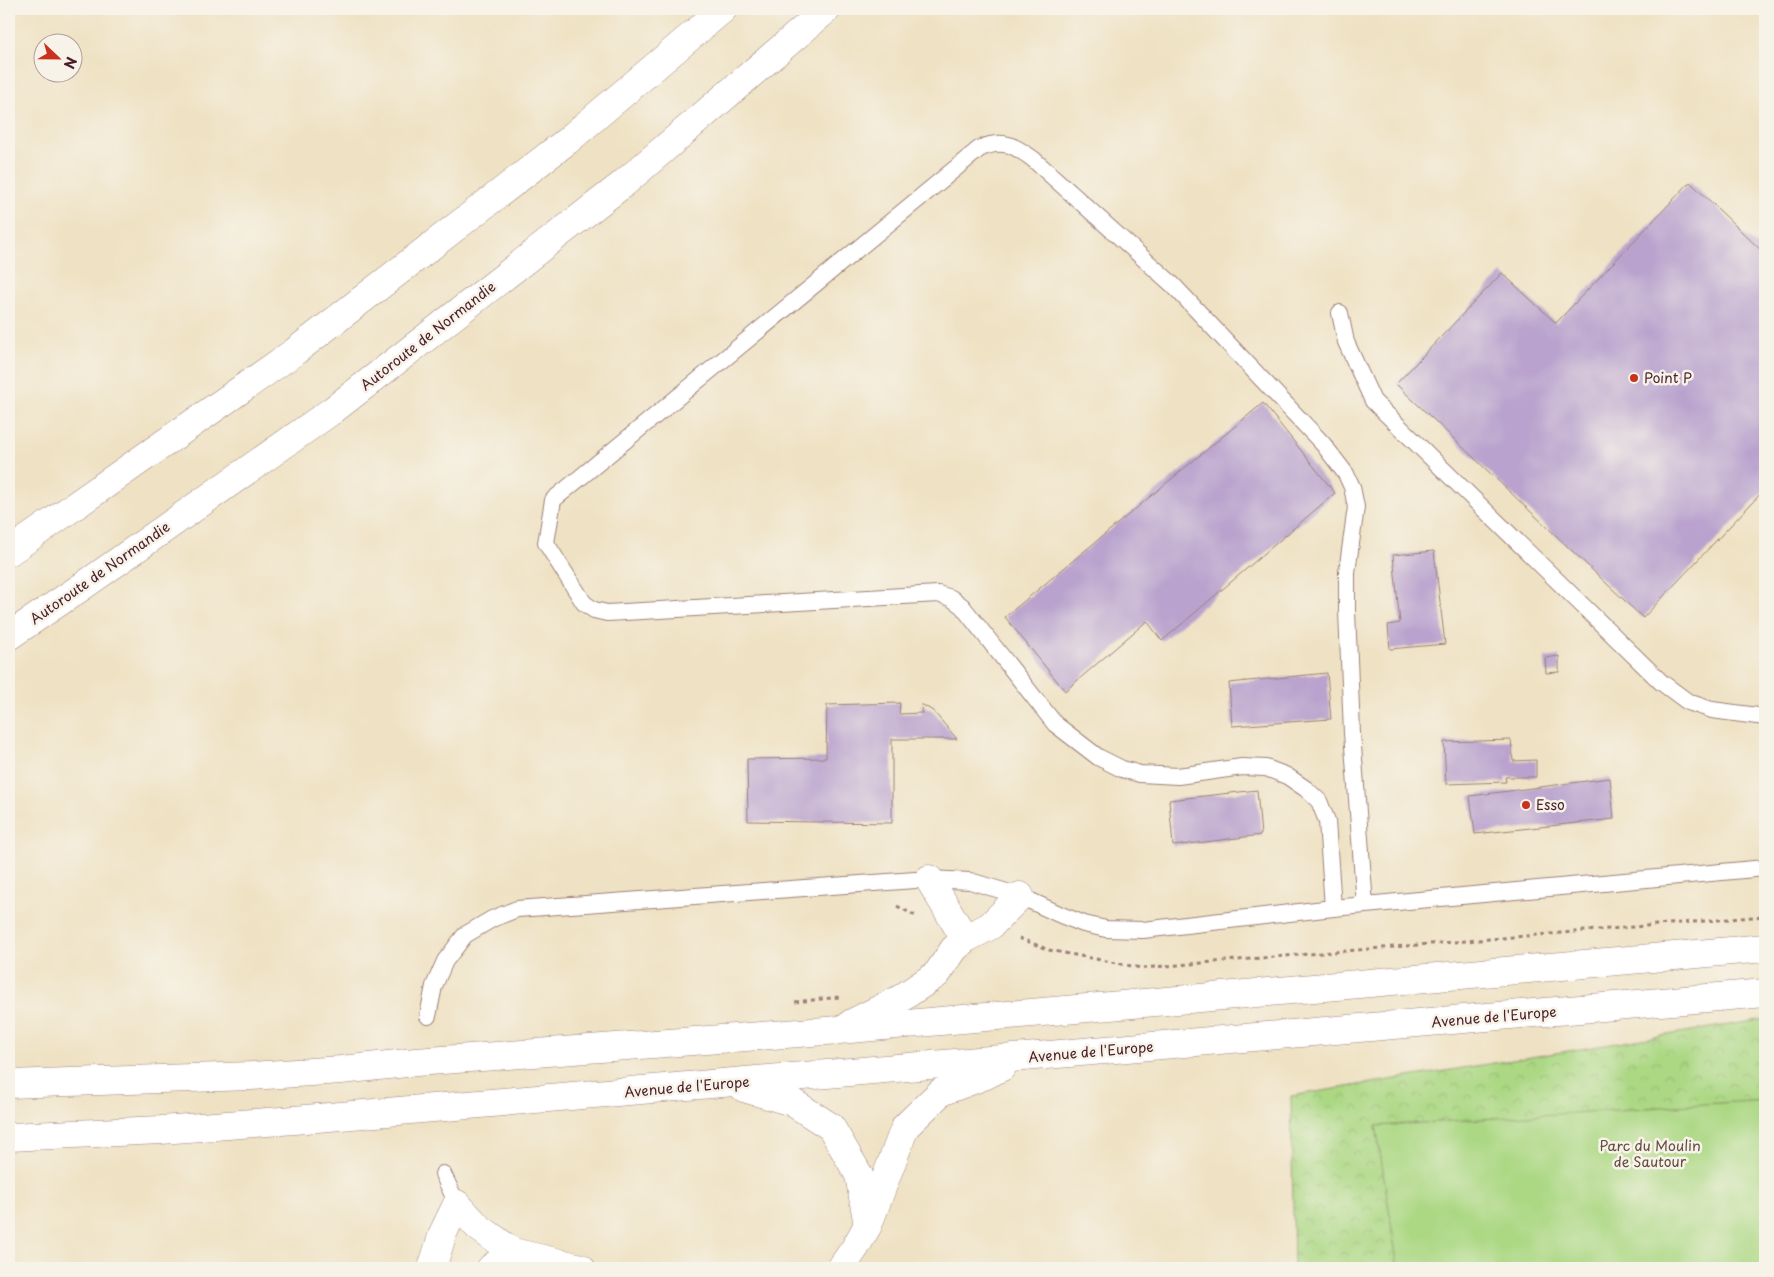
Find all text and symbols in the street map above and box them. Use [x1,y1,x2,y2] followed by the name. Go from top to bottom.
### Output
[32,32,82,82] north arrow
[59,54,82,72] text: N
[356,276,500,395] street label: Autoroute de Normandie
[1644,367,1692,388] place label: Point P
[1628,372,1640,384] marker: Point P
[25,516,174,629] street label: Autoroute de Normandie
[1536,794,1565,815] place label: Esso
[1520,799,1532,811] marker: Esso
[1430,1001,1557,1032] street label: Avenue de l'Europe
[1027,1036,1154,1067] street label: Avenue de l'Europe
[623,1071,750,1102] street label: Avenue de l'Europe
[1599,1135,1701,1172] park label: Parc du Moulin de Sautour

